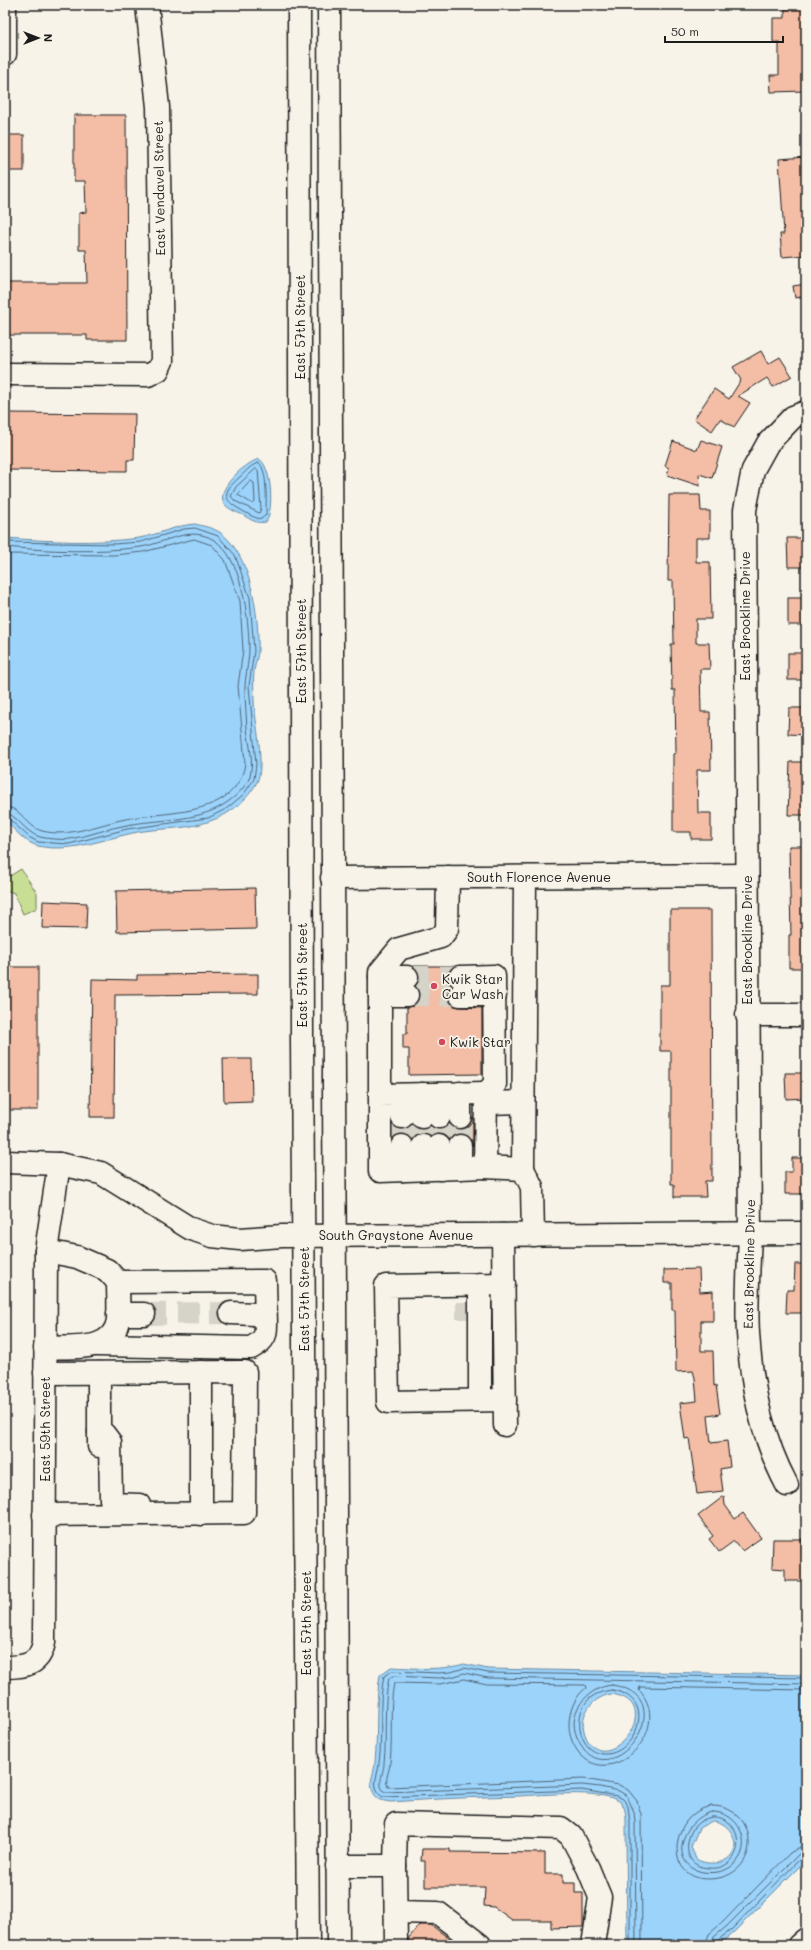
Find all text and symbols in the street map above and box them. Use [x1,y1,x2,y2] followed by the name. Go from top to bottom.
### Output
[18,18,58,58] north arrow
[665,18,783,44] scale bar
[671,23,699,39] text: 50 m
[41,34,56,42] text: N
[149,120,168,256] street label: East Vendavel Street
[291,274,308,380] street label: East 57th Street
[736,551,753,681] street label: East Brookline Drive
[292,598,309,704] street label: East 57th Street
[467,868,611,885] street label: South Florence Avenue
[738,875,755,1005] street label: East Brookline Drive
[293,922,310,1028] street label: East 57th Street
[442,970,503,1002] place label: Kwik Star Car Wash
[429,981,439,991] marker: Kwik Star Car Wash
[450,1033,511,1050] place label: Kwik Star
[437,1037,447,1047] marker: Kwik Star
[739,1199,758,1329] street label: East Brookline Drive
[319,1226,473,1243] street label: South Graystone Avenue
[295,1246,312,1352] street label: East 57th Street
[36,1376,53,1482] street label: East 59th Street
[297,1570,314,1676] street label: East 57th Street

